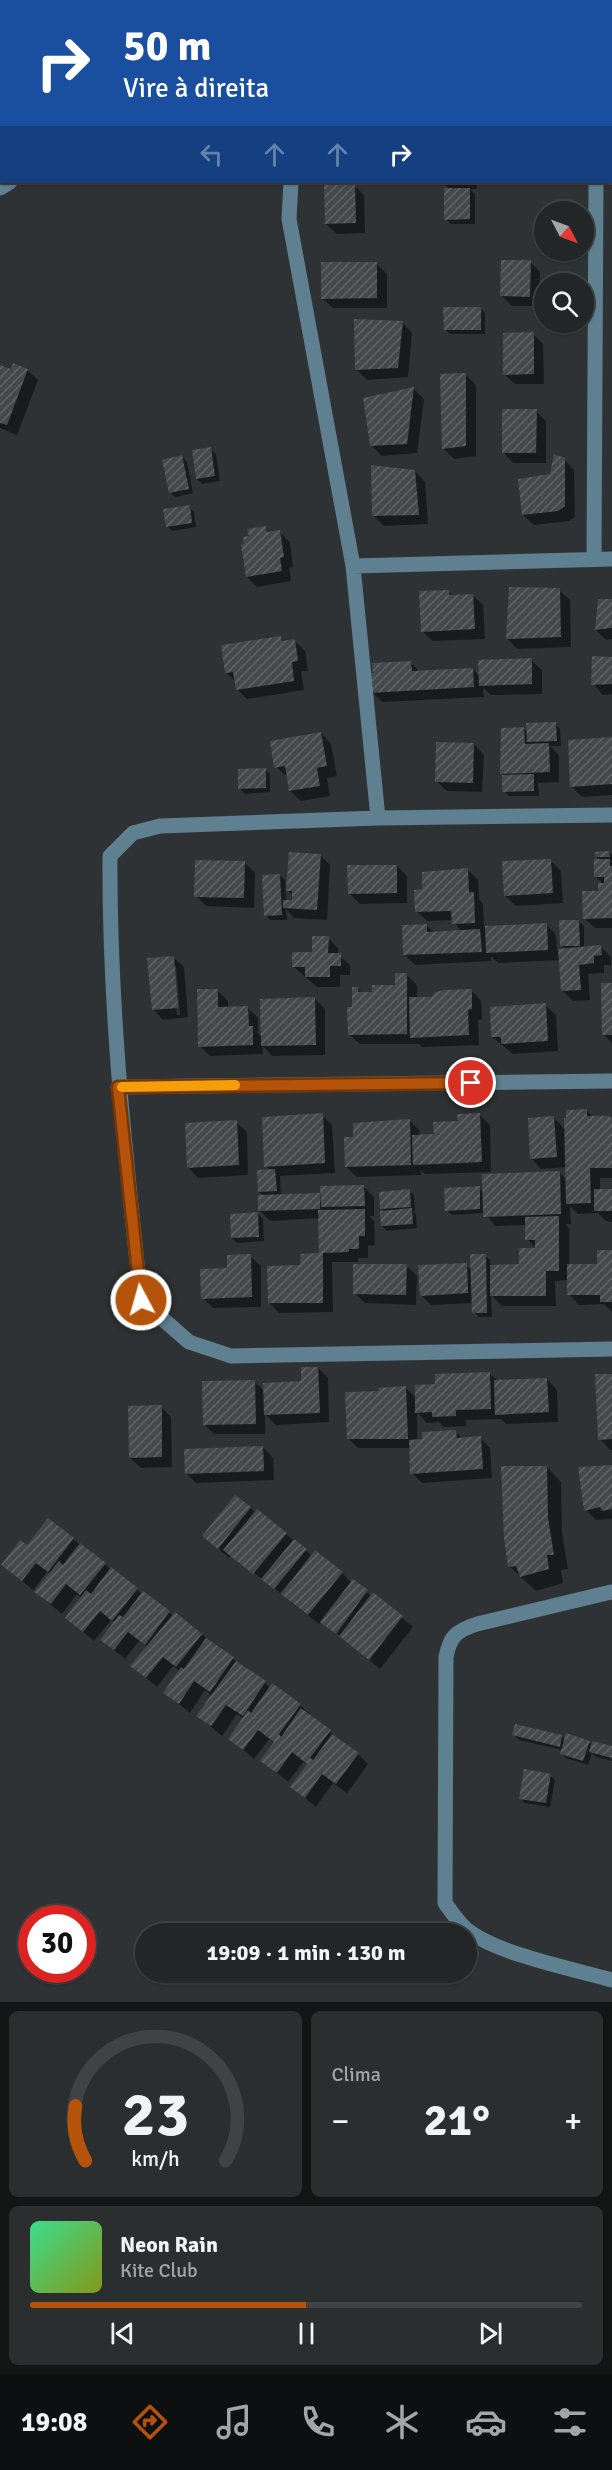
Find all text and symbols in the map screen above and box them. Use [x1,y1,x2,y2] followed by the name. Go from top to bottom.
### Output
[123,21,212,72] text: 50 m
[24,24,102,102] icon: right
[123,72,269,105] text: Vire à direita
[195,138,228,171] icon: left
[258,138,291,171] icon: ahead
[321,138,354,171] icon: ahead
[384,138,417,171] icon: right
[534,201,594,261] north arrow
[534,201,594,333] map controls
[534,273,594,333] button: search
[445,1057,496,1108] pin
[454,1066,487,1099] icon: arrive
[109,1268,173,1332] position arrow
[18,1905,96,1983] speed limit sign: 30
[206,1939,406,1966] text: 19:09 · 1 min · 130 m
[332,2062,381,2087] text: Clima
[122,2076,189,2153] text: 23
[423,2093,490,2148] text: 21°
[332,2101,349,2142] text: −
[564,2101,582,2142] text: +
[131,2146,180,2172] text: km/h
[120,2231,218,2258] text: Neon Rain
[120,2258,198,2283] text: Kite Club
[106,2317,139,2350] icon: previous
[290,2317,323,2350] icon: pause
[474,2317,507,2350] icon: next
[129,2401,171,2443] icon: directions
[213,2401,255,2443] icon: music
[297,2401,339,2443] icon: phone
[381,2401,423,2443] icon: climate
[465,2401,507,2443] icon: car
[549,2401,591,2443] icon: filters
[21,2406,87,2439] text: 19:08

